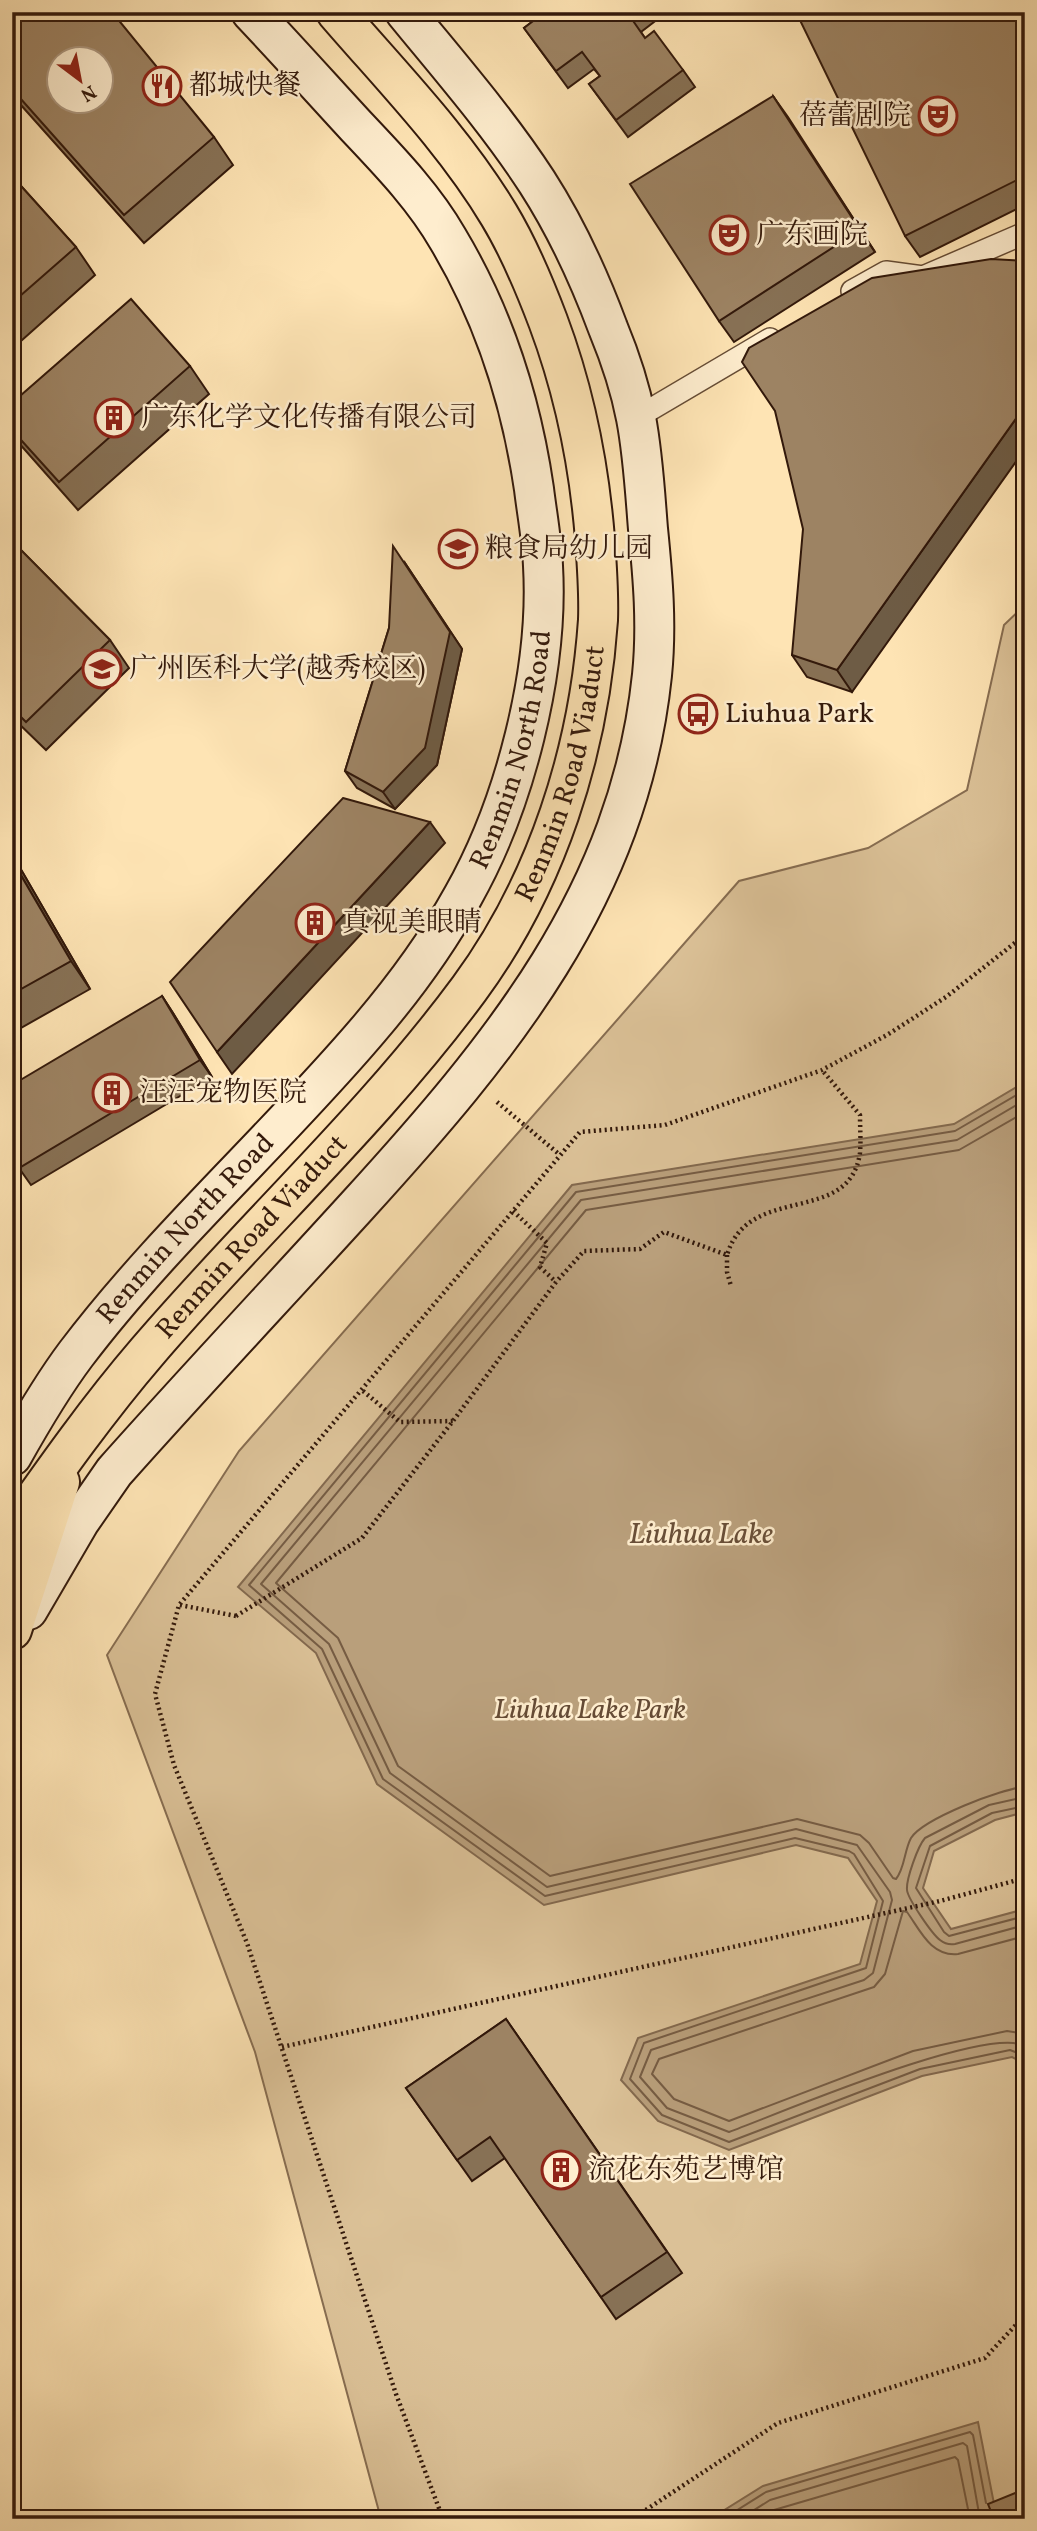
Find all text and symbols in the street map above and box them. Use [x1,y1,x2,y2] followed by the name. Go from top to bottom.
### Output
[46,46,116,116] north arrow
[141,65,183,107] restaurant icon: 都城快餐
[189,67,301,106] place label: 都城快餐
[75,78,101,108] text: N
[917,95,959,137] theatre icon: 蓓蕾剧院
[799,97,911,136] place label: 蓓蕾剧院
[708,214,750,256] theatre icon: 广东画院
[756,216,868,255] place label: 广东画院
[93,397,135,439] building icon: 广东化学文化传播有限公司
[141,399,477,438] place label: 广东化学文化传播有限公司
[437,528,479,570] school or university icon: 粮食局幼儿园
[485,530,653,569] place label: 粮食局幼儿园
[460,629,562,876] street label: Renmin North Road
[506,643,615,909] street label: Renmin Road Viaduct
[81,648,123,690] school or university icon: 广州医科大学(越秀校区)
[129,650,425,689] place label: 广州医科大学(越秀校区)
[677,693,719,735] bus stop icon: Liuhua Park
[725,695,874,734] place label: Liuhua Park
[294,902,336,944] building icon: 真视美眼睛
[342,904,482,943] place label: 真视美眼睛
[91,1072,133,1114] building icon: 汪汪宠物医院
[139,1074,307,1113] place label: 汪汪宠物医院
[88,1125,284,1333] street label: Renmin North Road
[147,1126,357,1348] street label: Renmin Road Viaduct
[629,1514,773,1556] water label: Liuhua Lake
[494,1691,686,1730] park label: Liuhua Lake Park
[540,2149,582,2191] building icon: 流花东苑艺博馆
[588,2151,784,2190] place label: 流花东苑艺博馆

